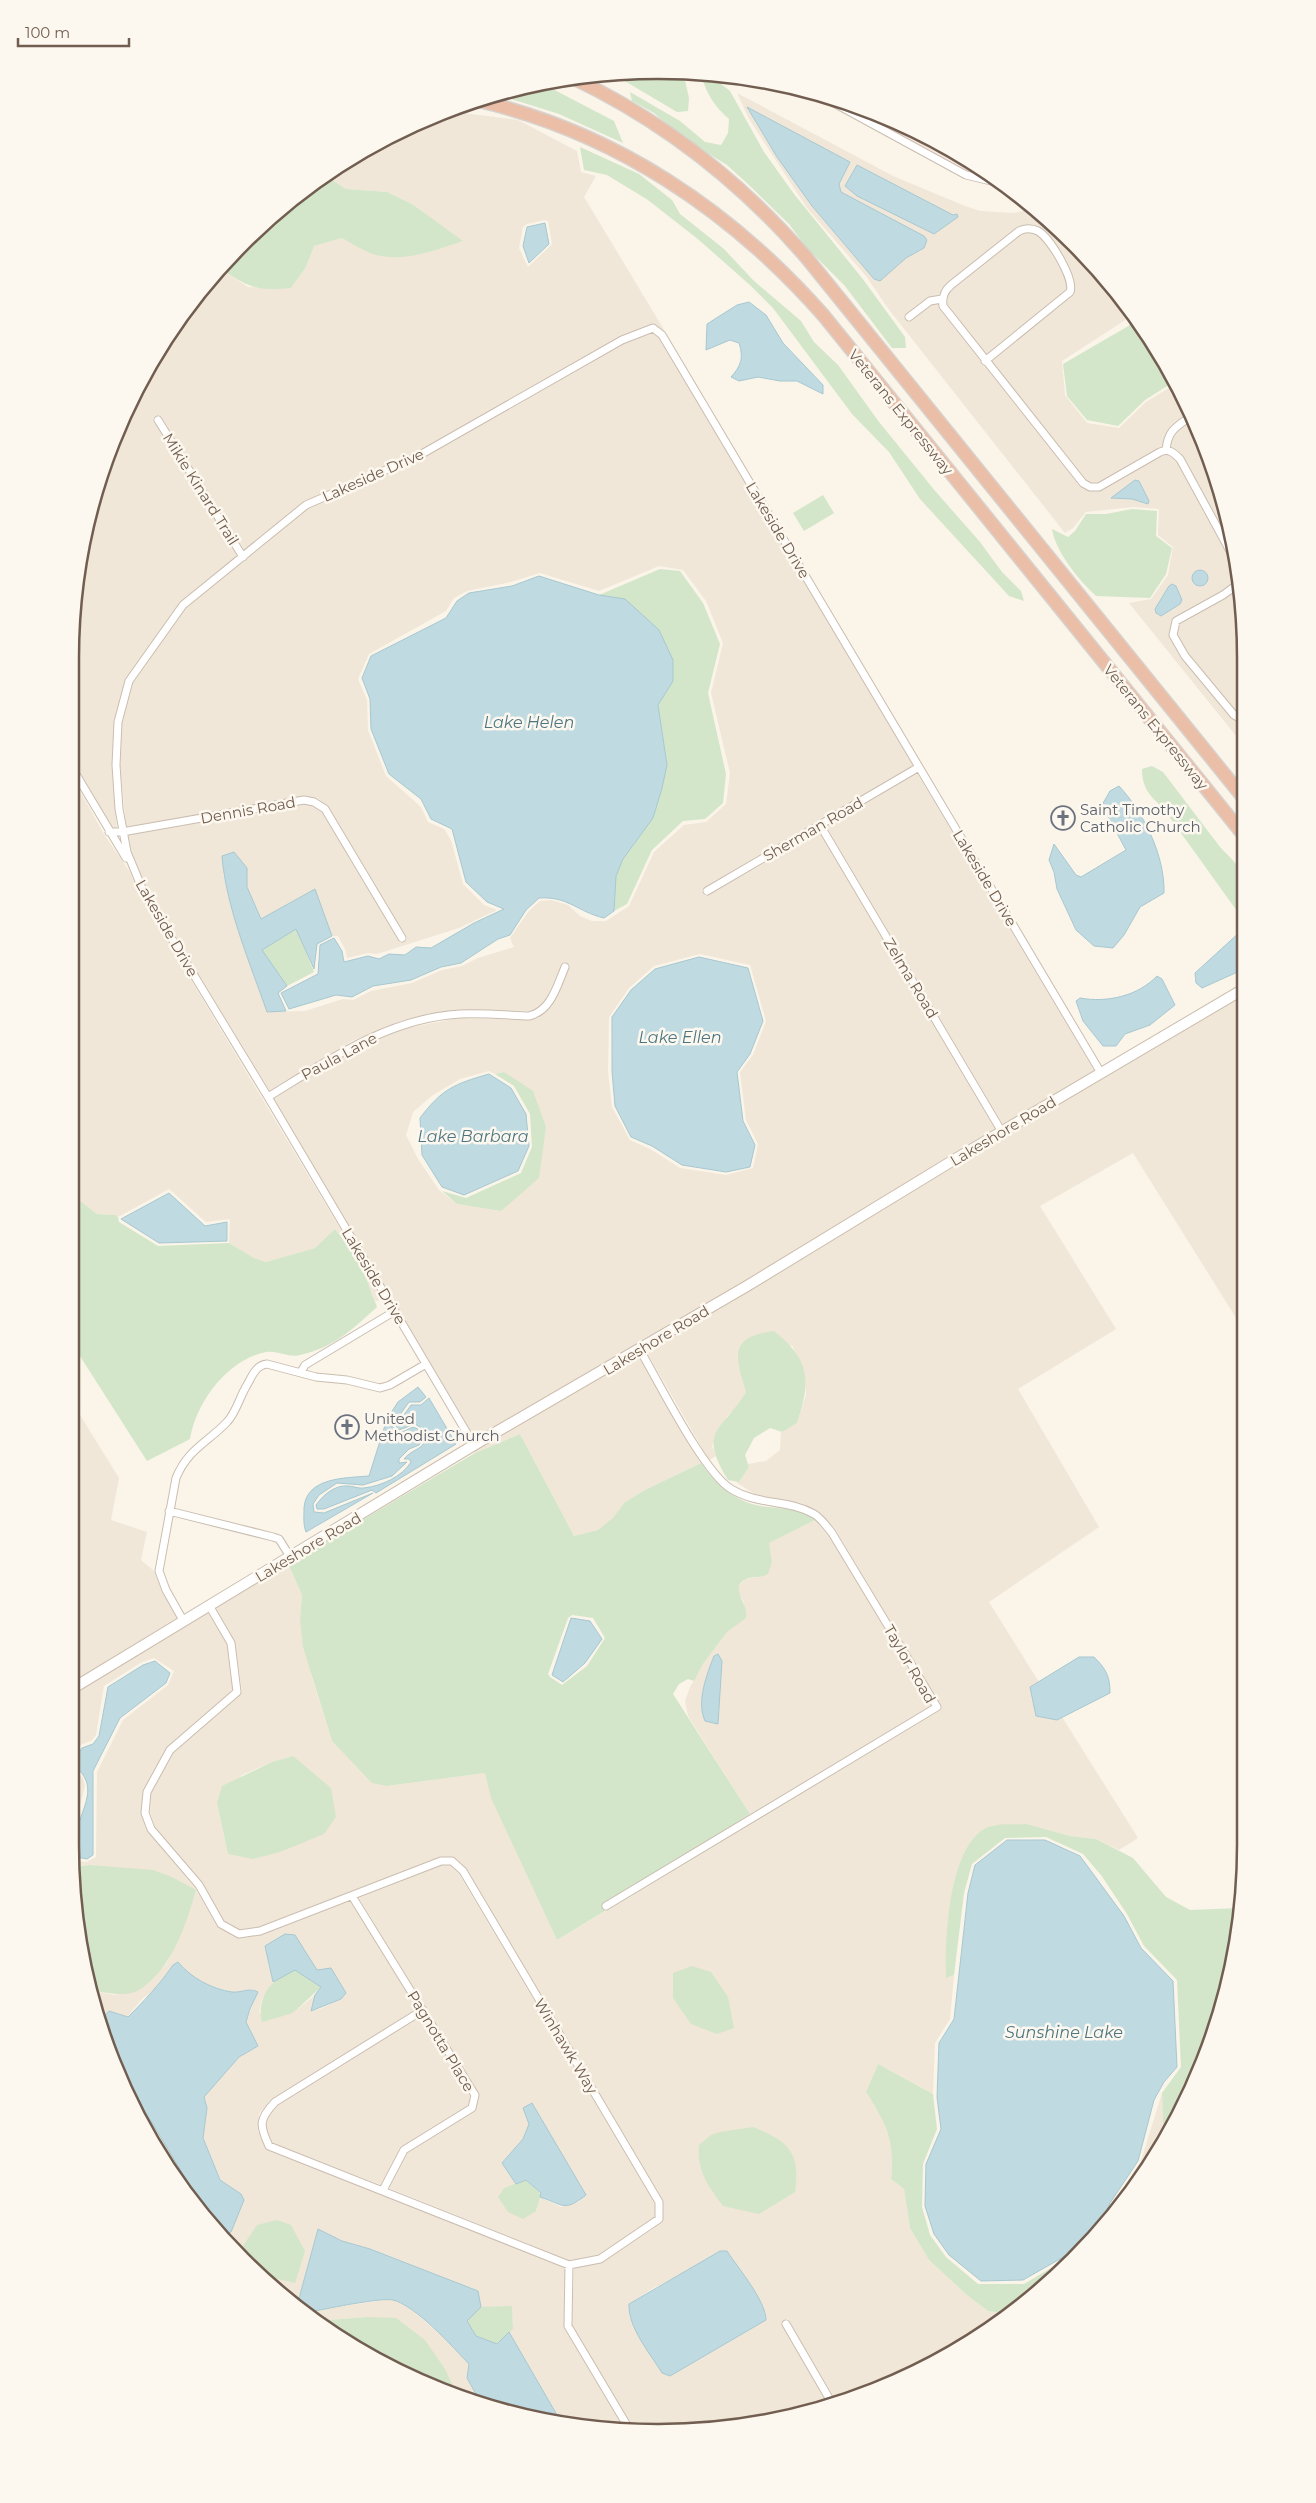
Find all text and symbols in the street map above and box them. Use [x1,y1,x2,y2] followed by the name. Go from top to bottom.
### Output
[18,15,129,47] scale bar
[25,23,70,42] text: 100 m
[844,345,958,479] street label: Veterans Expressway
[159,429,243,549] street label: Mikie Kinard Trail
[319,444,427,506] street label: Lakeside Drive
[742,478,814,582] street label: Lakeside Drive
[1099,660,1213,794] street label: Veterans Expressway
[484,713,574,732] water label: Lake Helen
[199,792,297,828] street label: Dennis Road
[760,793,866,865] street label: Sherman Road
[1080,800,1201,836] place label: Saint Timothy Catholic Church
[1050,805,1076,831] church icon: Saint Timothy Catholic Church
[949,826,1021,930] street label: Lakeside Drive
[131,876,203,980] street label: Lakeside Drive
[880,934,942,1022] street label: Zelma Road
[298,1028,380,1084] street label: Paula Lane
[639,1028,721,1047] water label: Lake Ellen
[947,1092,1059,1170] street label: Lakeshore Road
[417,1127,529,1146] water label: Lake Barbara
[338,1224,410,1328] street label: Lakeside Drive
[600,1301,712,1379] street label: Lakeshore Road
[364,1409,500,1445] place label: United Methodist Church
[334,1414,360,1440] church icon: United Methodist Church
[252,1508,364,1586] street label: Lakeshore Road
[880,1621,940,1707] street label: Taylor Road
[403,1987,479,2095] street label: Pagnotta Place
[530,1995,602,2098] street label: Winhawk Way
[1005,2023,1123,2042] water label: Sunshine Lake

